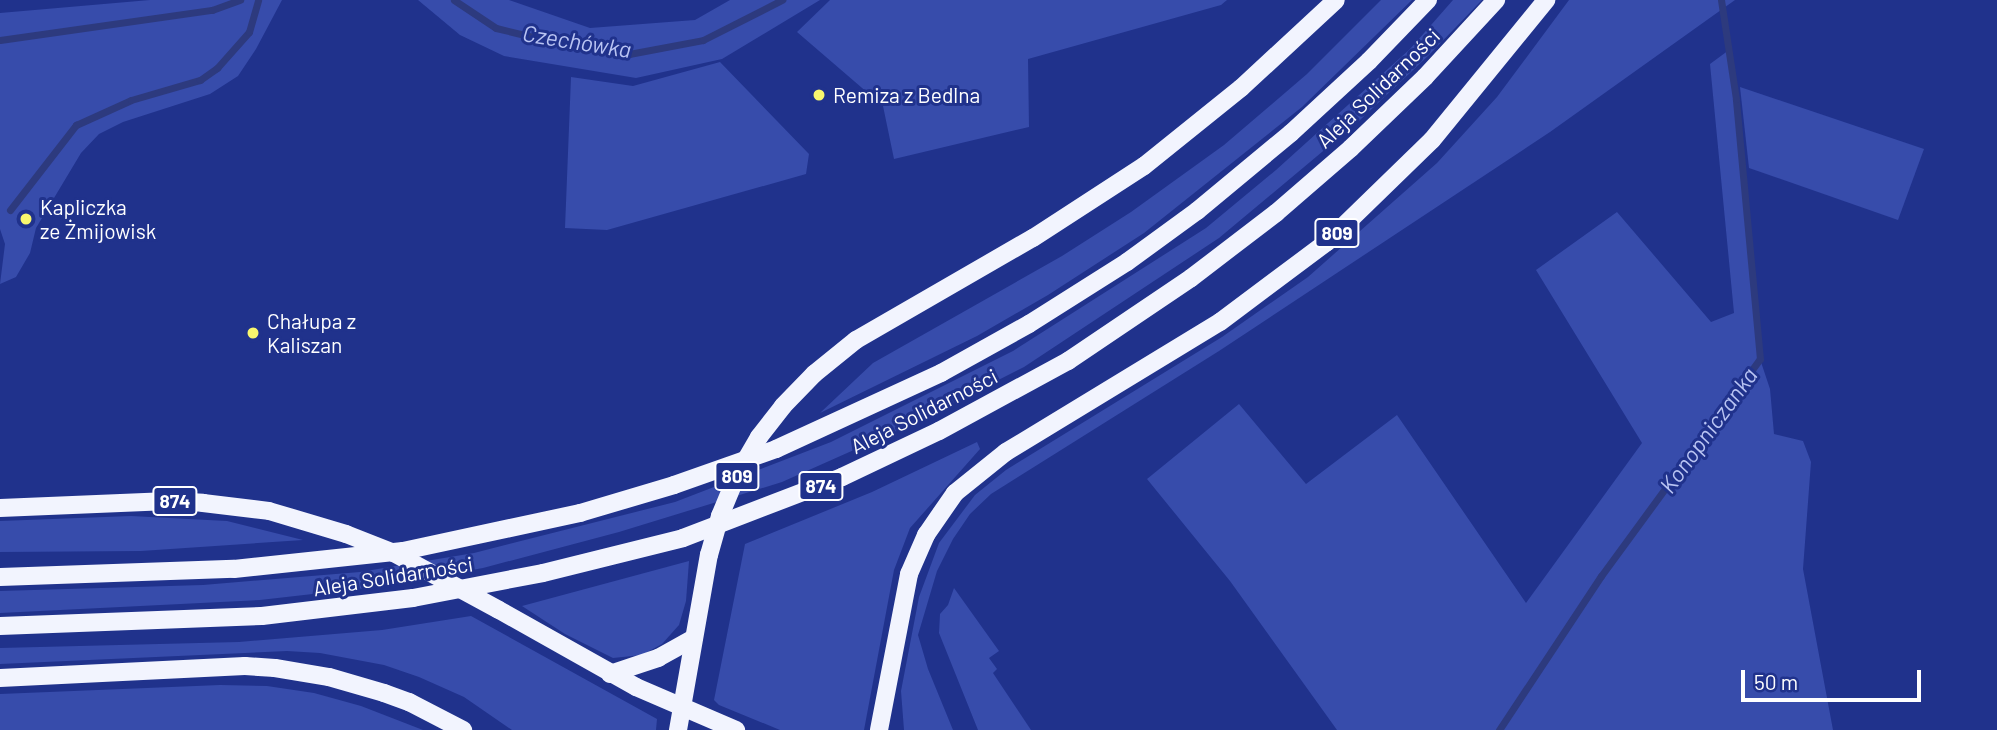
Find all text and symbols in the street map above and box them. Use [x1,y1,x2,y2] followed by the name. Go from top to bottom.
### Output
[521,19,633,63] water label: Czechówka
[1311,23,1445,153] street label: Aleja Solidarności
[833,82,980,108] place label: Remiza z Bedlna
[811,87,827,103] marker: Remiza z Bedlna
[40,194,156,244] place label: Kapliczka ze Żmijowisk
[18,211,34,227] marker: Kapliczka ze Żmijowisk
[1314,218,1360,248] road number: 809
[267,308,356,358] place label: Chałupa z Kaliszan
[245,325,261,341] marker: Chałupa z Kaliszan
[1653,362,1763,498] water label: Konopniczanka
[846,363,1002,459] street label: Aleja Solidarności
[714,461,760,491] road number: 809
[798,471,844,502] road number: 874
[152,486,198,516] road number: 874
[311,551,475,601] street label: Aleja Solidarności
[1745,656,1925,700] scale bar
[1754,669,1798,694] text: 50 m

